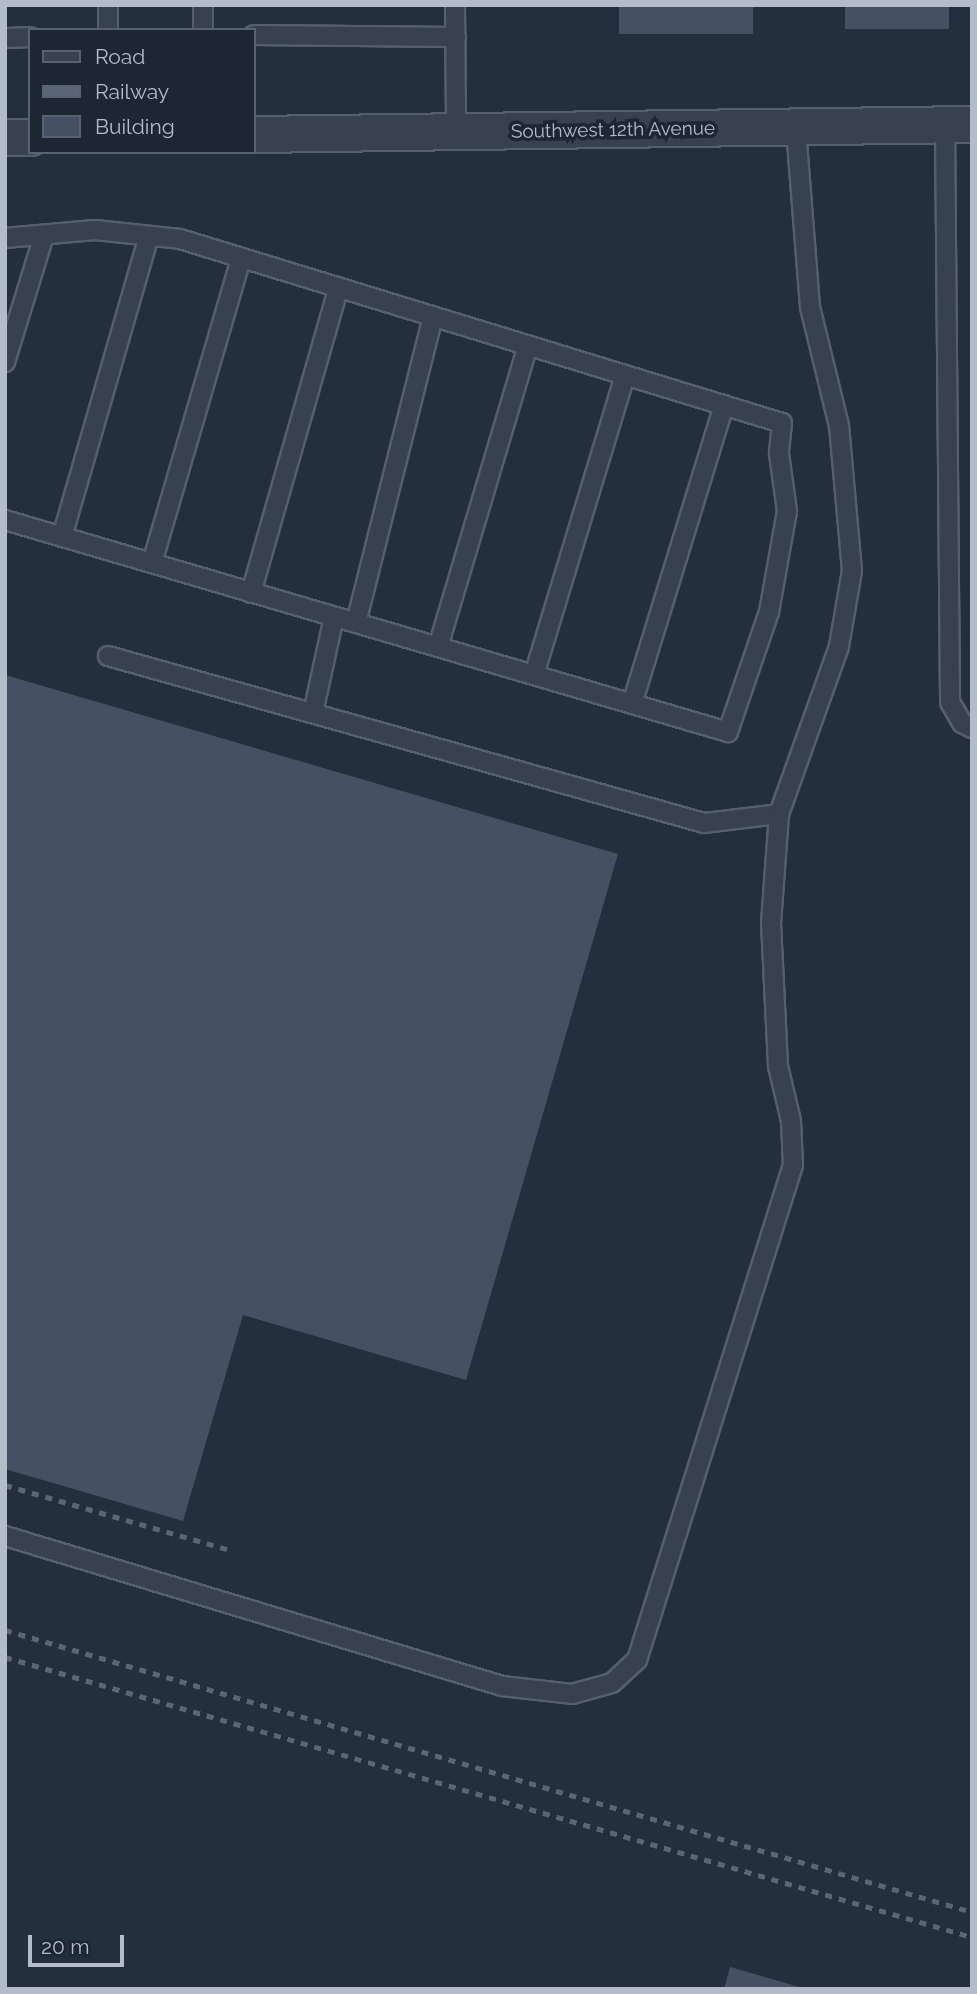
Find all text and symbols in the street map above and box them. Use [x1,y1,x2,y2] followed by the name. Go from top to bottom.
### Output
[28,28,256,154] legend
[95,44,145,69] text: Road
[95,79,169,104] text: Railway
[95,114,175,139] text: Building
[510,117,716,143] street label: Southwest 12th Avenue
[32,1920,128,1964] scale bar
[41,1934,89,1959] text: 20 m

